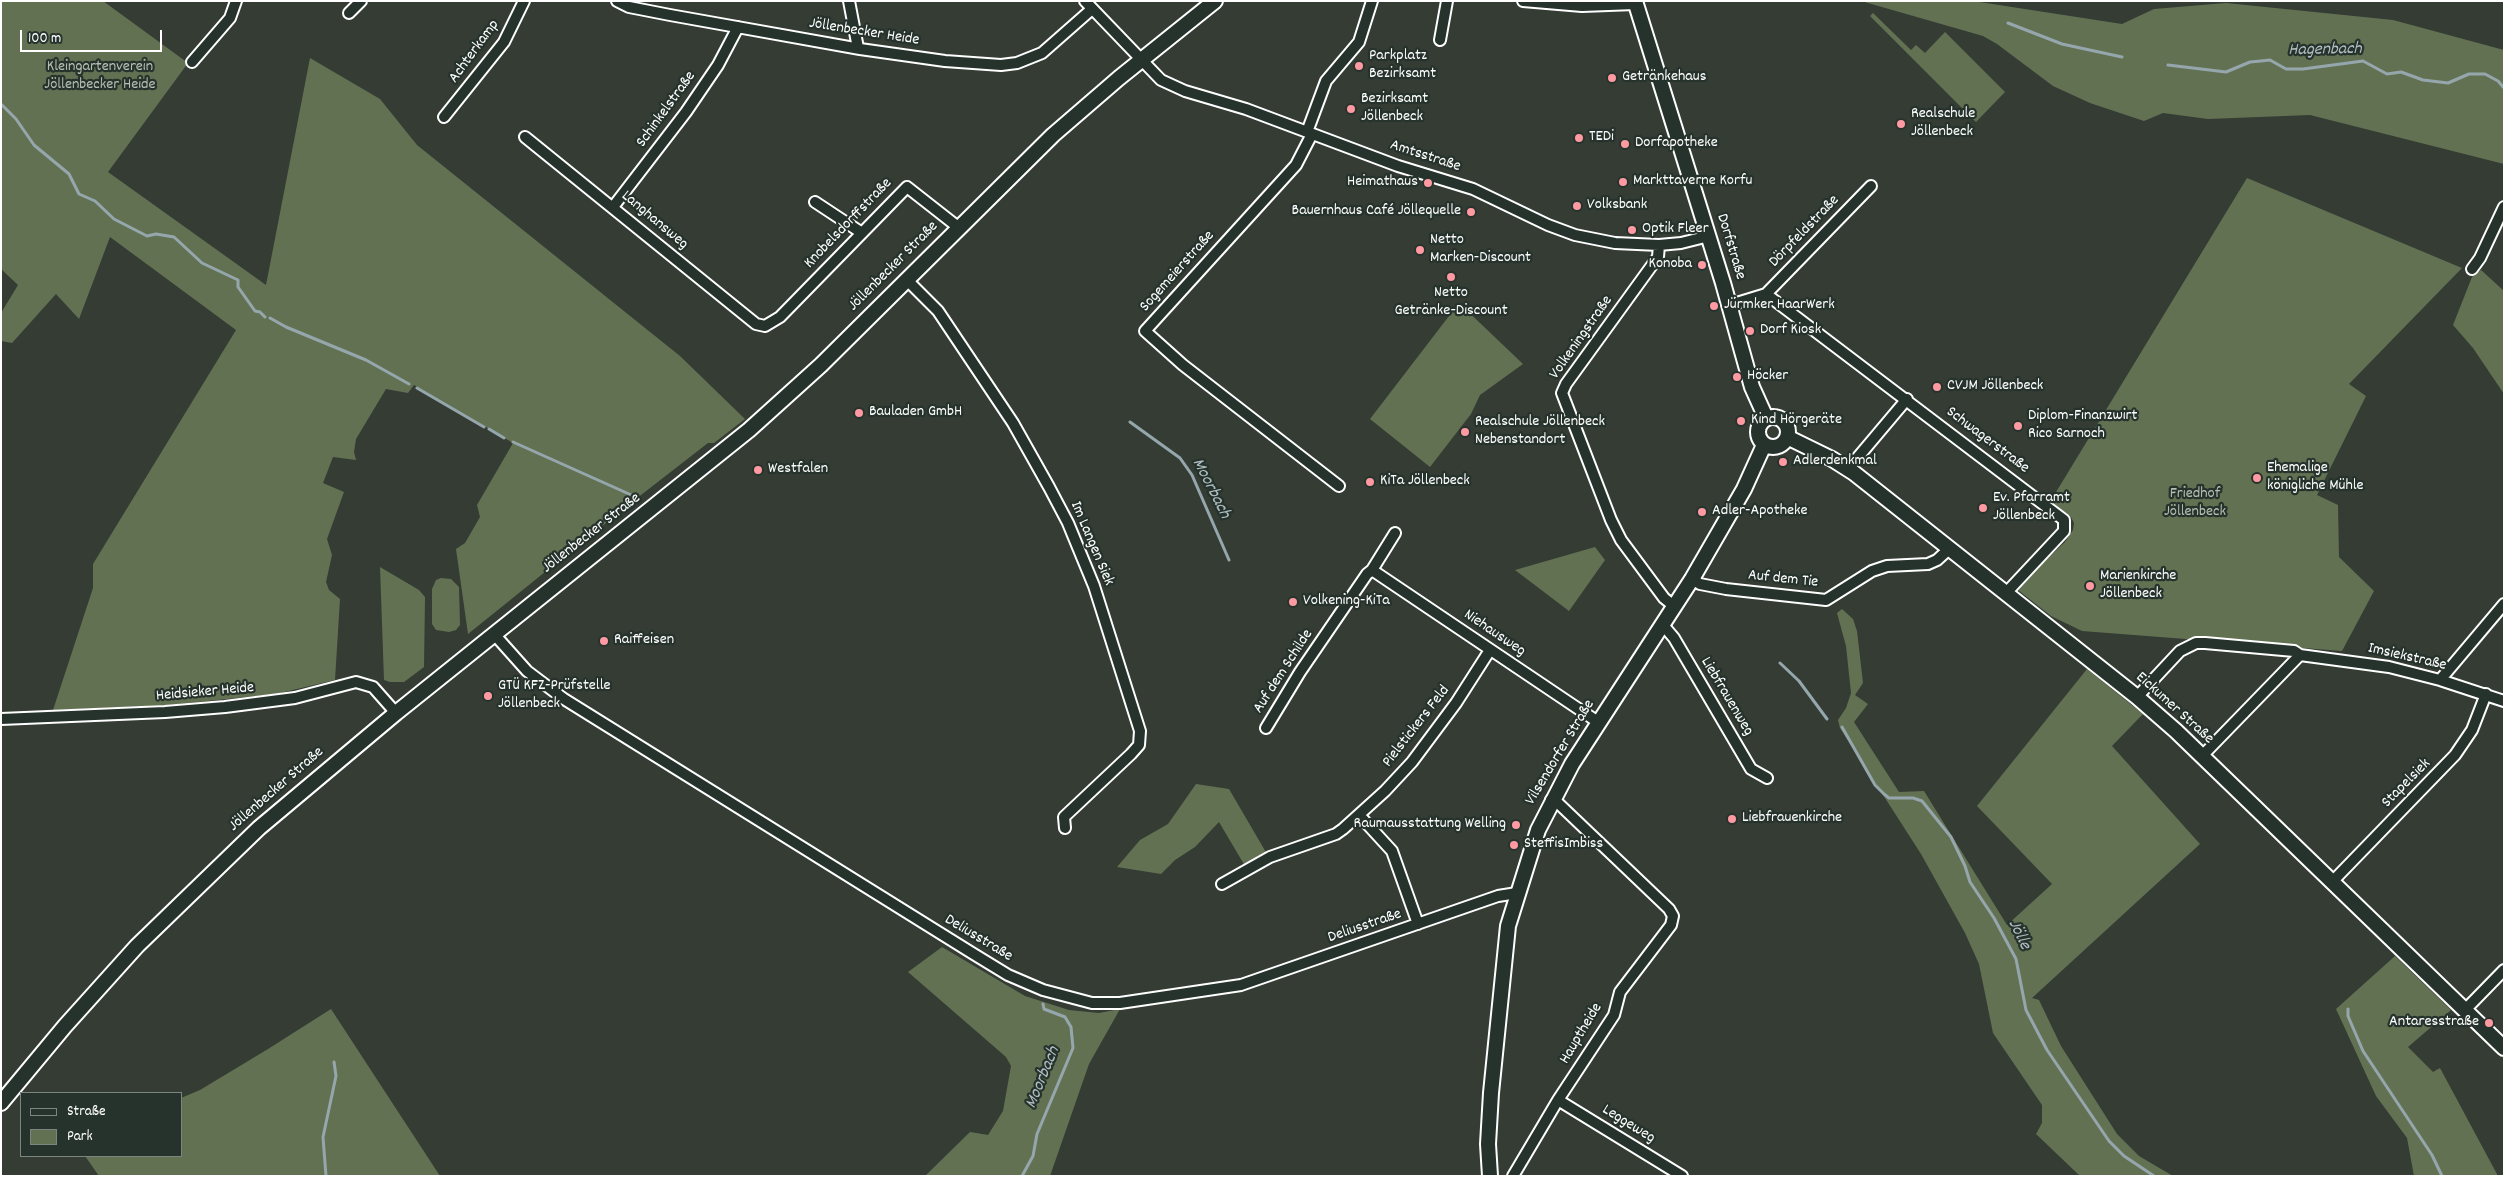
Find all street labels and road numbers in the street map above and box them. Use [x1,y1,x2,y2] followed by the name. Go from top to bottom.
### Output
[808,15,920,51] street label: Jöllenbecker Heide
[446,17,504,87] street label: Achterkamp
[633,68,701,152] street label: Schinkelstraße
[1387,137,1463,177] street label: Amtsstraße
[801,175,897,273] street label: Knobelsdorffstraße
[617,187,691,255] street label: Langhansweg
[1766,192,1844,272] street label: Dörpfeldstraße
[1711,212,1749,282] street label: Dorfstraße
[845,218,943,316] street label: Jöllenbecker Straße
[1136,227,1220,317] street label: Sogemeierstraße
[1546,292,1618,384] street label: Volkeningstraße
[1942,403,2032,479] street label: Schwagerstraße
[539,490,645,578] street label: Jöllenbecker Straße
[1065,499,1117,589] street label: Im Langen Siek
[1747,567,1819,593] street label: Auf dem Tie
[1459,606,1529,662] street label: Niehausweg
[1250,626,1318,718] street label: Auf dem Schilde
[2366,640,2448,676] street label: Imsiekstraße
[1695,654,1757,740] street label: Liebfrauenweg
[2131,669,2217,749] street label: Eickumer Straße
[155,679,255,707] street label: Heidsieker Heide
[1379,682,1455,772] street label: Pielstickers Feld
[1522,697,1600,809] street label: Vilsendorfer Straße
[226,744,328,836] street label: Jöllenbecker Straße
[2378,755,2436,813] street label: Stapelsiek
[1326,905,1404,949] street label: Deliusstraße
[940,911,1016,967] street label: Deliusstraße
[1556,1000,1608,1068] street label: Hauptheide
[1598,1101,1658,1149] street label: Leggeweg

